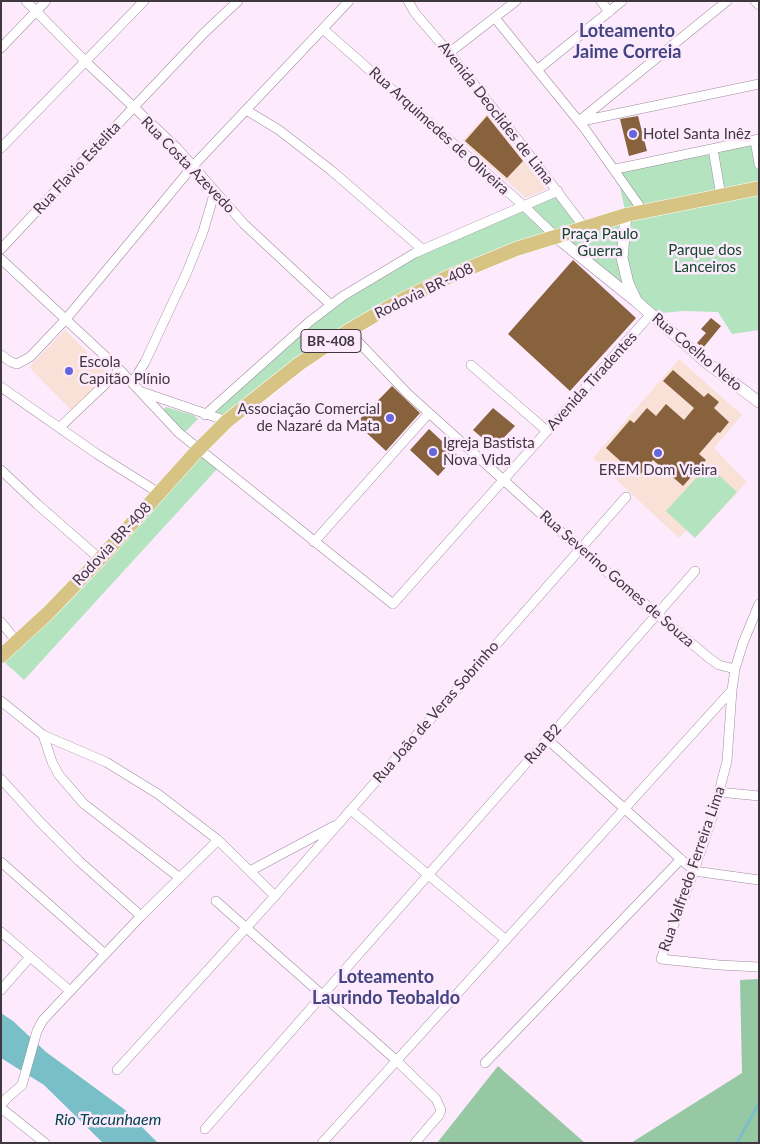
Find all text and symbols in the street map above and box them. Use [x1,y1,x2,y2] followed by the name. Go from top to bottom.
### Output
[573,20,681,62] district label: Loteamento Jaime Correia
[435,38,557,188] street label: Avenida Deoclides de Lima
[365,63,513,199] street label: Rua Arquimedes de Oliveira
[137,113,239,217] street label: Rua Costa Azevedo
[30,118,124,218] street label: Rua Flavio Estelita
[643,125,751,143] place label: Hotel Santa Inêz
[627,128,639,140] marker: Hotel Santa Inêz
[562,225,638,260] park label: Praça Paulo Guerra
[668,241,742,276] park label: Parque dos Lanceiros
[372,259,476,323] street label: Rodovia BR-408
[648,309,746,395] street label: Rua Coelho Neto
[543,328,641,434] street label: Avenida Tiradentes
[301,330,361,352] road number: BR-408
[79,353,170,388] place label: Escola Capitão Plínio
[63,365,75,377] marker: Escola Capitão Plínio
[238,400,380,435] place label: Associação Comercial de Nazaré da Mata
[384,412,396,424] marker: Associação Comercial de Nazaré da Mata
[443,434,535,469] place label: Igreja Bastista Nova Vida
[427,446,439,458] marker: Igreja Bastista Nova Vida
[652,447,664,459] marker: EREM Dom Vieira
[599,461,717,479] place label: EREM Dom Vieira
[69,499,155,589] street label: Rodovia BR-408
[536,507,698,651] street label: Rua Severino Gomes de Souza
[369,637,503,787] street label: Rua João de Veras Sobrinho
[521,720,565,768] street label: Rua B2
[655,784,729,954] street label: Rua Valfredo Ferreira Lima
[312,966,460,1009] district label: Loteamento Laurindo Teobaldo
[55,1110,161,1130] water label: Rio Tracunhaem

